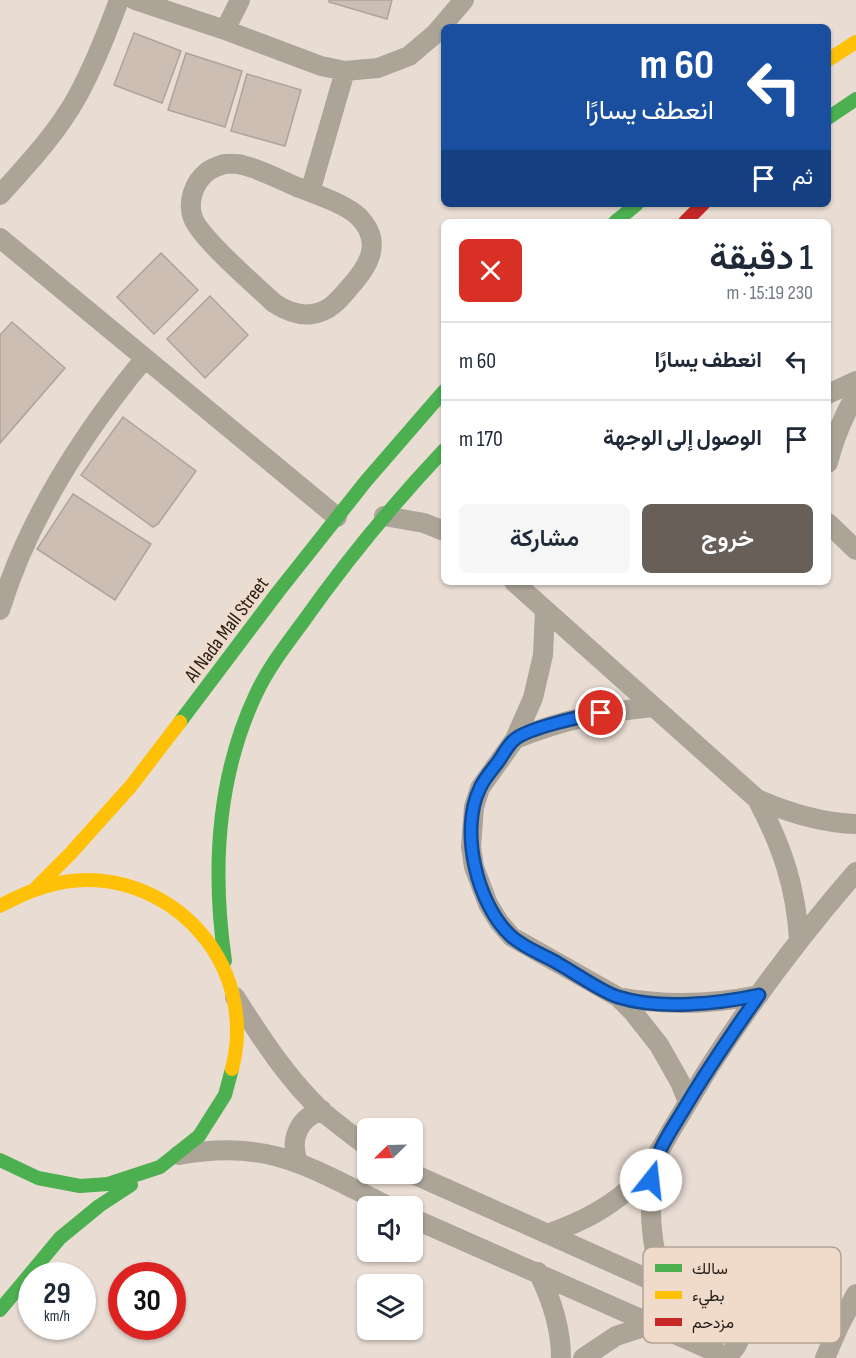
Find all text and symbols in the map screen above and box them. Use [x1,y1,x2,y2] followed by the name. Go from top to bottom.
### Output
[640,40,714,91] text: 60 m
[735,48,813,126] icon: left
[585,95,714,127] text: انعطف يسارًا
[747,162,780,195] icon: arrive
[792,164,813,191] text: ثم
[709,237,813,280] text: 1 دقيقة
[459,239,522,302] button: close
[726,281,813,305] text: 230 m · 15:19
[780,345,813,378] icon: left
[654,347,762,374] text: انعطف يسارًا
[459,348,496,375] text: 60 m
[780,423,813,456] icon: arrive
[603,425,762,452] text: الوصول إلى الوجهة
[459,426,503,453] text: 170 m
[459,504,630,573] button: مشاركة
[642,504,813,573] button: خروج
[179,572,274,688] street label: Al Nada Mall Street
[575,687,626,738] pin
[584,696,617,729] icon: arrive
[357,1118,423,1184] north arrow
[357,1118,423,1340] map controls
[619,1148,683,1212] position arrow
[357,1196,423,1262] button: sound
[643,1247,841,1343] legend
[692,1260,728,1279] text: سالك
[108,1262,186,1340] speed limit sign: 30
[357,1274,423,1340] button: layers
[43,1276,71,1312] text: 29
[692,1287,724,1309] text: بطيء
[44,1307,70,1326] text: km/h
[692,1314,734,1333] text: مزدحم

